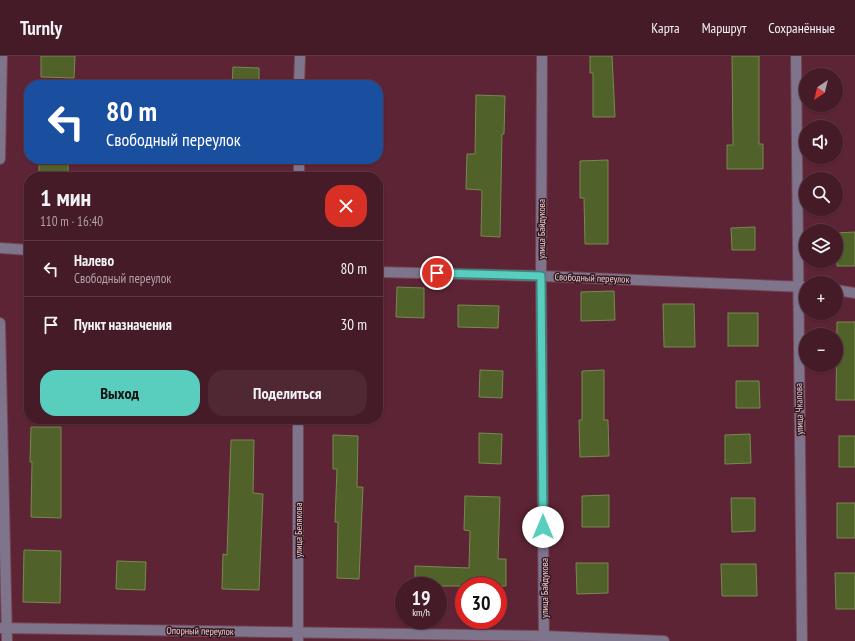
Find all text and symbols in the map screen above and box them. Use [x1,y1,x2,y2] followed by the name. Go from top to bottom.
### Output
[20,16,62,40] text: Turnly
[651,19,680,37] text: Карта
[702,19,746,37] text: Маршрут
[768,19,835,37] text: Сохранённые
[799,68,843,112] north arrow
[799,68,843,372] map controls
[106,92,157,129] text: 80 m
[40,96,92,148] icon: left
[799,120,843,164] button: sound
[106,128,241,151] text: Свободный переулок
[799,172,843,216] button: search
[40,182,91,213] text: 1 мин
[325,185,367,227] button: close
[535,199,548,259] street label: улица Байдукова
[40,213,103,230] text: 110 m · 16:40
[799,224,843,268] button: layers
[74,251,114,270] text: Налево
[420,256,454,290] pin
[40,258,62,280] icon: left
[341,259,367,278] text: 80 m
[426,262,448,284] icon: arrive
[74,270,171,287] text: Свободный переулок
[554,270,630,286] street label: Свободный переулок
[799,276,843,320] button: +
[40,314,62,336] icon: arrive
[74,315,172,334] text: Пункт назначения
[341,315,367,334] text: 30 m
[799,328,843,372] button: −
[40,370,200,416] button: Выход
[208,370,367,416] button: Поделиться
[792,383,806,435] street label: улица Чкалова
[292,502,305,558] street label: улица Белякова
[522,506,564,548] position arrow
[538,558,551,618] street label: улица Байдукова
[455,577,507,629] speed limit sign: 30
[411,585,431,611] text: 19
[412,606,430,619] text: km/h
[166,624,234,638] street label: Опорный переулок

